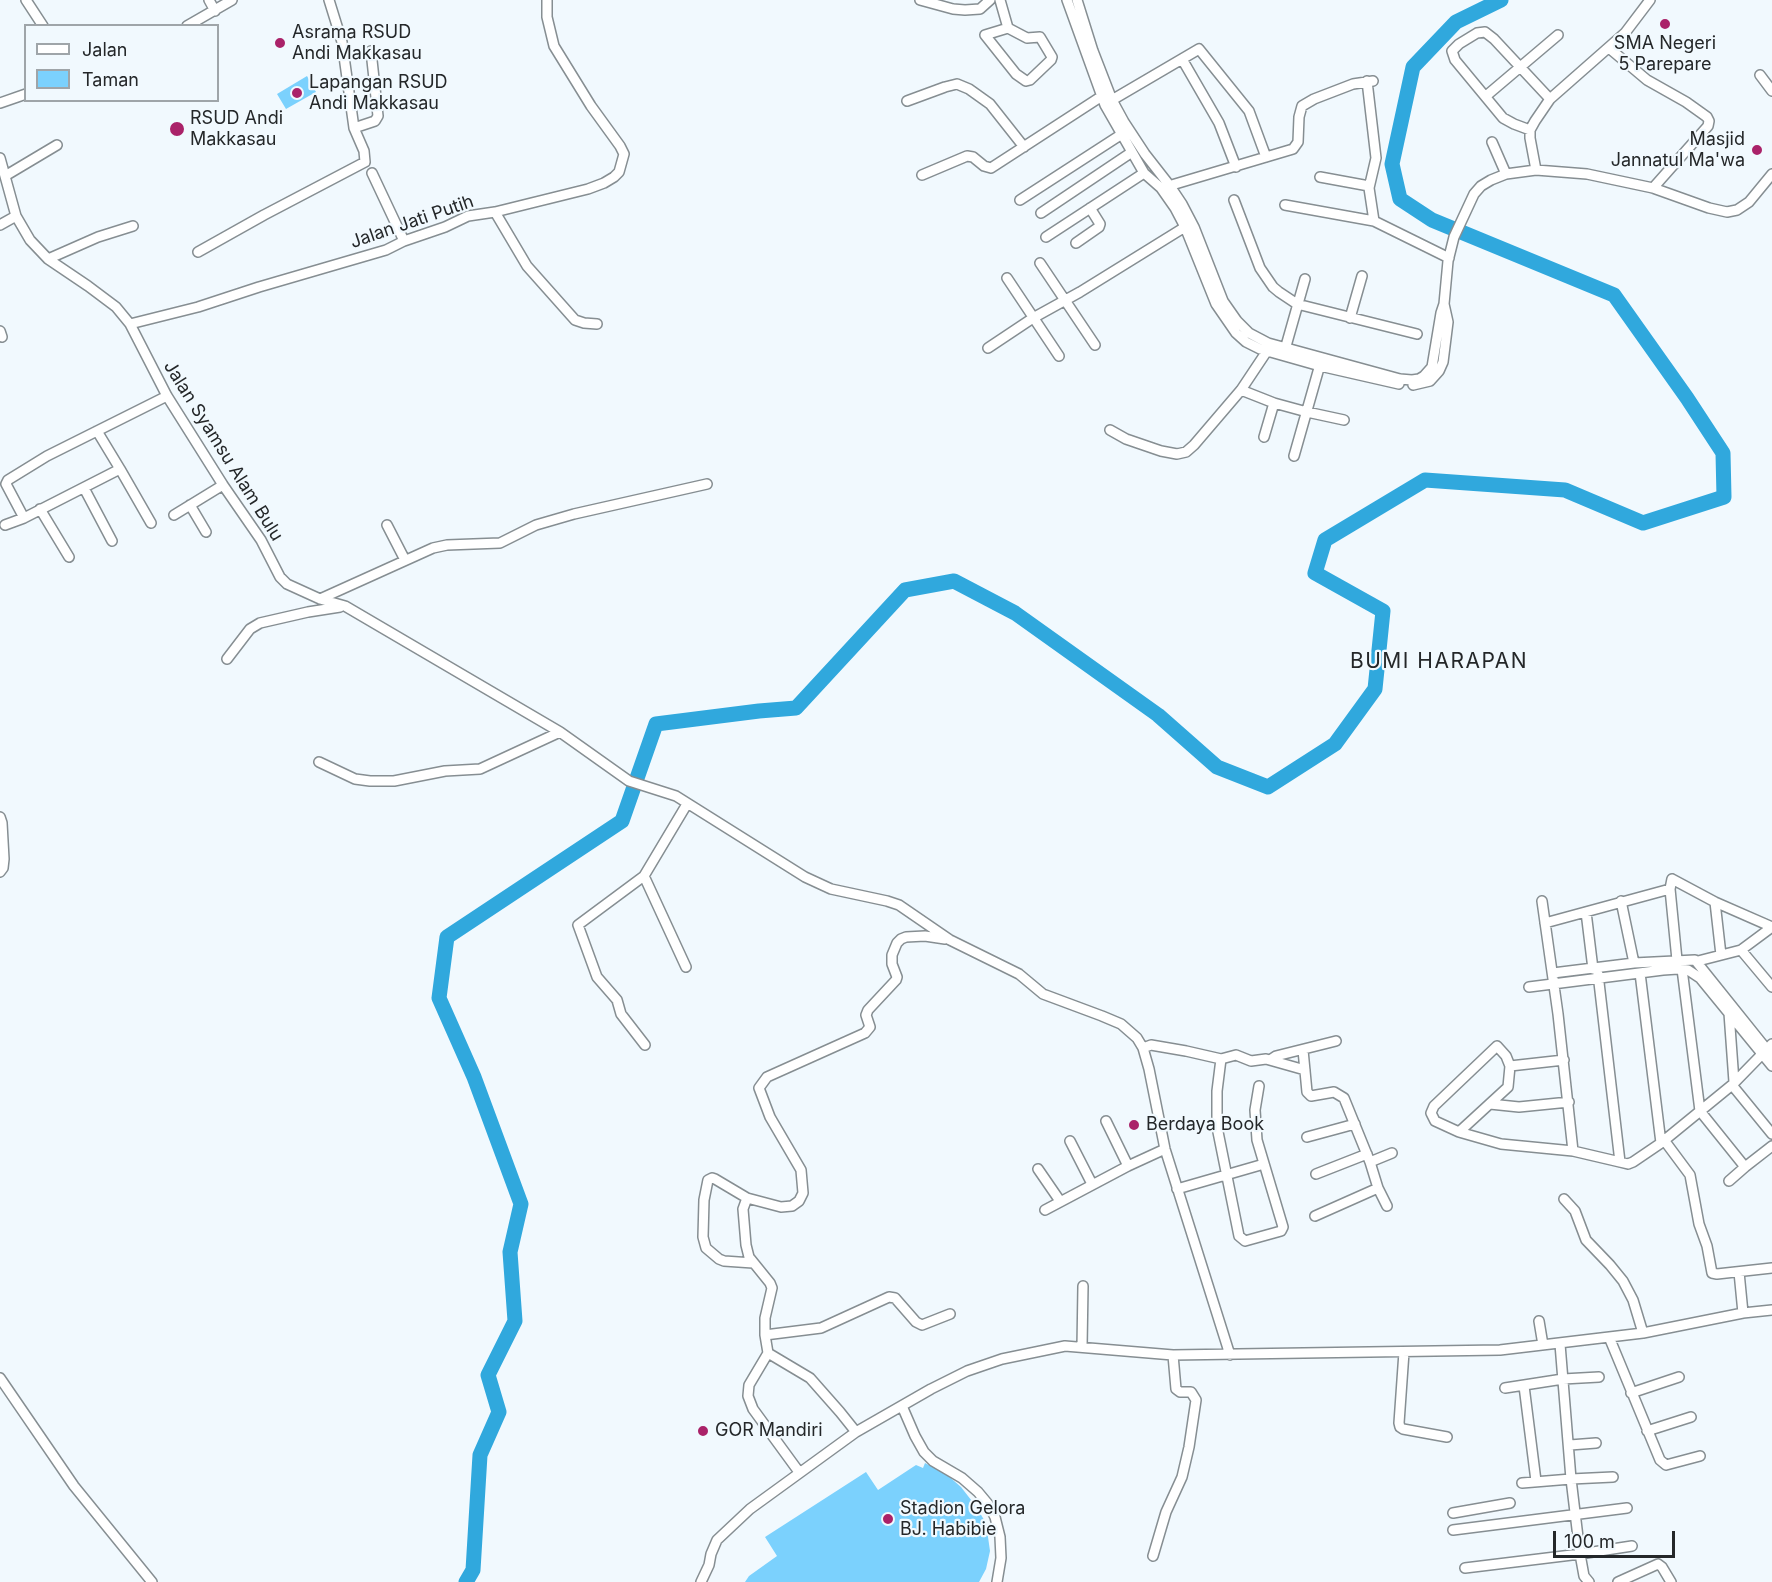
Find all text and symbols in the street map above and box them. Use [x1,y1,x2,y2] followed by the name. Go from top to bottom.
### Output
[1658,17,1672,31] marker: SMA Negeri 5 Parepare
[292,22,422,64] place label: Asrama RSUD Andi Makkasau
[24,24,219,102] legend
[1614,33,1716,76] place label: SMA Negeri 5 Parepare
[273,36,287,50] marker: Asrama RSUD Andi Makkasau
[82,39,127,60] text: Jalan
[82,69,139,90] text: Taman
[309,72,448,115] place label: Lapangan RSUD Andi Makkasau
[290,86,304,100] marker: Lapangan RSUD Andi Makkasau
[190,108,283,150] place label: RSUD Andi Makkasau
[168,120,186,138] marker: RSUD Andi Makkasau
[1611,129,1745,172] place label: Masjid Jannatul Ma'wa
[1750,143,1764,157] marker: Masjid Jannatul Ma'wa
[347,191,477,253] street label: Jalan Jati Putih
[159,357,287,545] street label: Jalan Syamsu Alam Bulu
[1350,649,1528,675] district label: BUMI HARAPAN
[1146,1114,1264,1136] place label: Berdaya Book
[1127,1118,1141,1132] marker: Berdaya Book
[715,1420,823,1442] place label: GOR Mandiri
[696,1424,710,1438] marker: GOR Mandiri
[900,1498,1025,1540] place label: Stadion Gelora BJ. Habibie
[881,1512,895,1526] marker: Stadion Gelora BJ. Habibie
[1556,1519,1678,1557] scale bar
[1564,1531,1615,1552] text: 100 m

